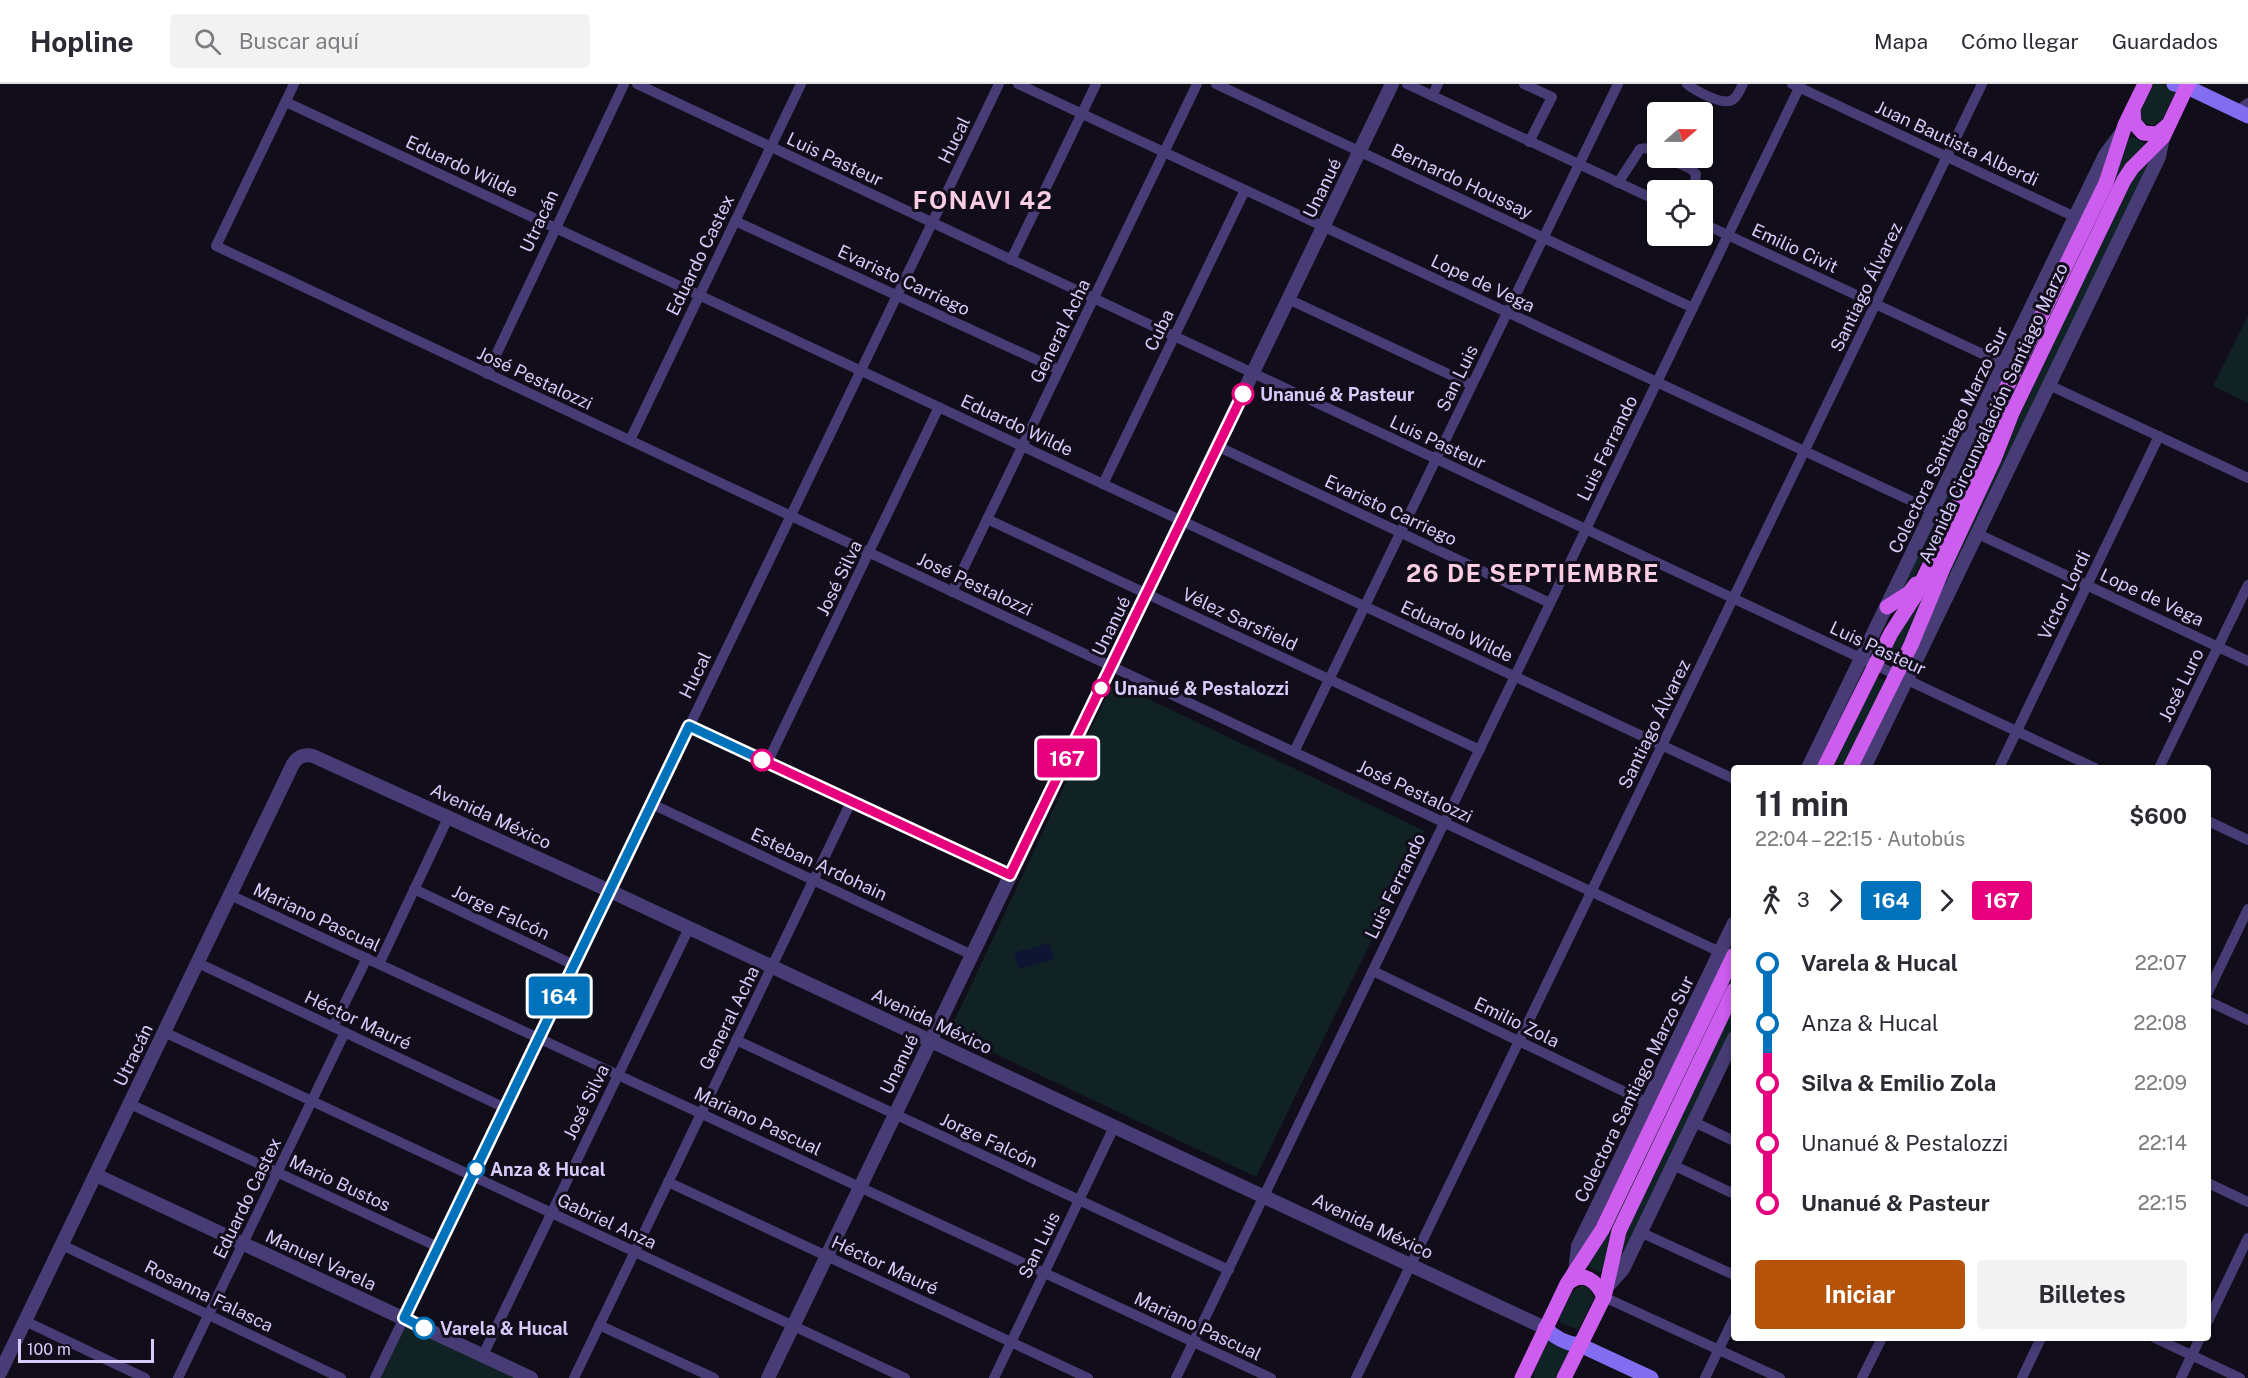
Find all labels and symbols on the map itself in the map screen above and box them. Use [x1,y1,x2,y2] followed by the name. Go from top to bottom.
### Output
[1872,96,2042,190] street label: Juan Bautista Alberdi
[1647,102,1713,168] north arrow
[934,113,974,167] street label: Hucal
[784,128,886,190] street label: Luis Pasteur
[402,131,522,201] street label: Eduardo Wilde
[1388,139,1536,223] street label: Bernardo Houssay
[1299,155,1345,221] street label: Unanué
[515,186,563,256] street label: Utracán
[913,186,1053,214] district label: FONAVI 42
[662,191,738,319] street label: Eduardo Castex
[1749,219,1841,277] street label: Emilio Civit
[1825,219,1906,355] street label: Santiago Álvarez
[835,240,973,320] street label: Evaristo Carriego
[1428,250,1538,316] street label: Lope de Vega
[1914,260,2072,566] street label: Avenida Circunvalación Santiago Marzo
[1026,276,1094,386] street label: General Acha
[1140,306,1178,354] street label: Cuba
[1884,323,2012,557] street label: Colectora Santiago Marzo Sur
[1432,341,1482,415] street label: San Luis
[474,342,596,414] street label: José Pestalozzi
[1232,383,1254,405] marker: Unanué & Pasteur
[1260,384,1415,405] place label: Unanué & Pasteur
[957,390,1077,460] street label: Eduardo Wilde
[1572,392,1642,504] street label: Luis Ferrando
[1387,411,1489,473] street label: Luis Pasteur
[1322,470,1460,550] street label: Evaristo Carriego
[812,537,866,619] street label: José Silva
[2033,547,2095,643] street label: Víctor Lordi
[914,548,1036,620] street label: José Pestalozzi
[1406,559,1660,587] district label: 26 DE SEPTIEMBRE
[2097,564,2207,630] street label: Lope de Vega
[1179,583,1301,655] street label: Vélez Sarsfield
[1088,593,1134,659] street label: Unanué
[1397,596,1517,666] street label: Eduardo Wilde
[1827,617,1929,679] street label: Luis Pasteur
[2154,645,2208,725] street label: José Luro
[675,648,715,702] street label: Hucal
[1613,656,1694,792] street label: Santiago Álvarez
[1114,678,1289,699] place label: Unanué & Pestalozzi
[1092,679,1110,697] marker: Unanué & Pestalozzi
[1032,738,1102,778] line badge: 167
[751,749,773,771] unlabelled marker
[1354,755,1476,827] street label: José Pestalozzi
[427,779,555,853] street label: Avenida México
[747,823,891,905] street label: Esteban Ardohain
[1360,830,1430,942] street label: Luis Ferrando
[250,878,384,956] street label: Mariano Pascual
[449,880,553,944] street label: Jorge Falcón
[695,963,763,1073] street label: General Acha
[1570,972,1698,1206] street label: Colectora Santiago Marzo Sur
[524,976,594,1016] line badge: 164
[868,984,996,1058] street label: Avenida México
[301,986,415,1054] street label: Héctor Mauré
[1471,992,1563,1052] street label: Emilio Zola
[109,1020,157,1090] street label: Utracán
[876,1031,922,1097] street label: Unanué
[559,1061,613,1143] street label: José Silva
[691,1082,825,1160] street label: Mariano Pascual
[937,1108,1041,1172] street label: Jorge Falcón
[209,1134,285,1262] street label: Eduardo Castex
[286,1150,394,1216] street label: Mario Bustos
[490,1159,606,1180] place label: Anza & Hucal
[467,1160,485,1178] marker: Anza & Hucal
[554,1189,660,1253] street label: Gabriel Anza
[1309,1189,1437,1263] street label: Avenida México
[1014,1208,1064,1282] street label: San Luis
[262,1225,380,1295] street label: Manuel Varela
[828,1231,942,1299] street label: Héctor Mauré
[141,1256,277,1336] street label: Rosanna Falasca
[1131,1287,1265,1365] street label: Mariano Pascual
[413,1317,435,1339] marker: Varela & Hucal
[440,1318,568,1339] place label: Varela & Hucal
[18,1336,154,1364] scale bar

